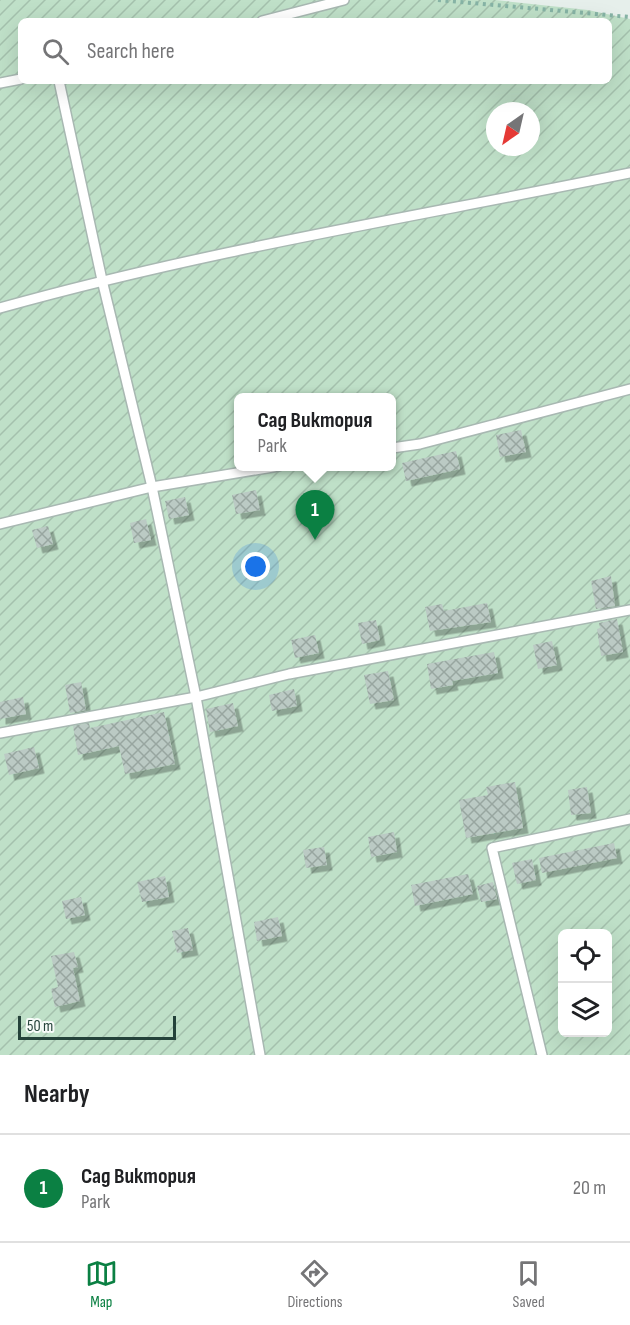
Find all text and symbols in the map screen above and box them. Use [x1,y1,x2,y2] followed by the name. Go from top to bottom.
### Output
[18,18,612,84] search box
[39,35,72,68] icon: search
[87,38,174,65] text: Search here
[486,102,540,156] north arrow
[234,393,396,471] popup
[258,407,372,434] text: Сад Виктория
[258,434,287,458] text: Park
[296,490,334,540] pin: 1
[241,552,270,581] your location
[558,929,612,1037] map controls
[558,929,612,983] button: locate
[558,983,612,1037] button: layers
[18,1013,176,1040] scale bar
[27,1017,53,1036] text: 50 m
[24,1079,90,1110] text: Nearby
[81,1163,196,1190] text: Сад Виктория
[40,1176,47,1200] text: 1
[573,1176,606,1200] text: 20 m
[81,1190,110,1214] text: Park
[85,1257,118,1312] tab: Map
[287,1257,343,1312] tab: Directions
[512,1257,545,1312] tab: Saved

